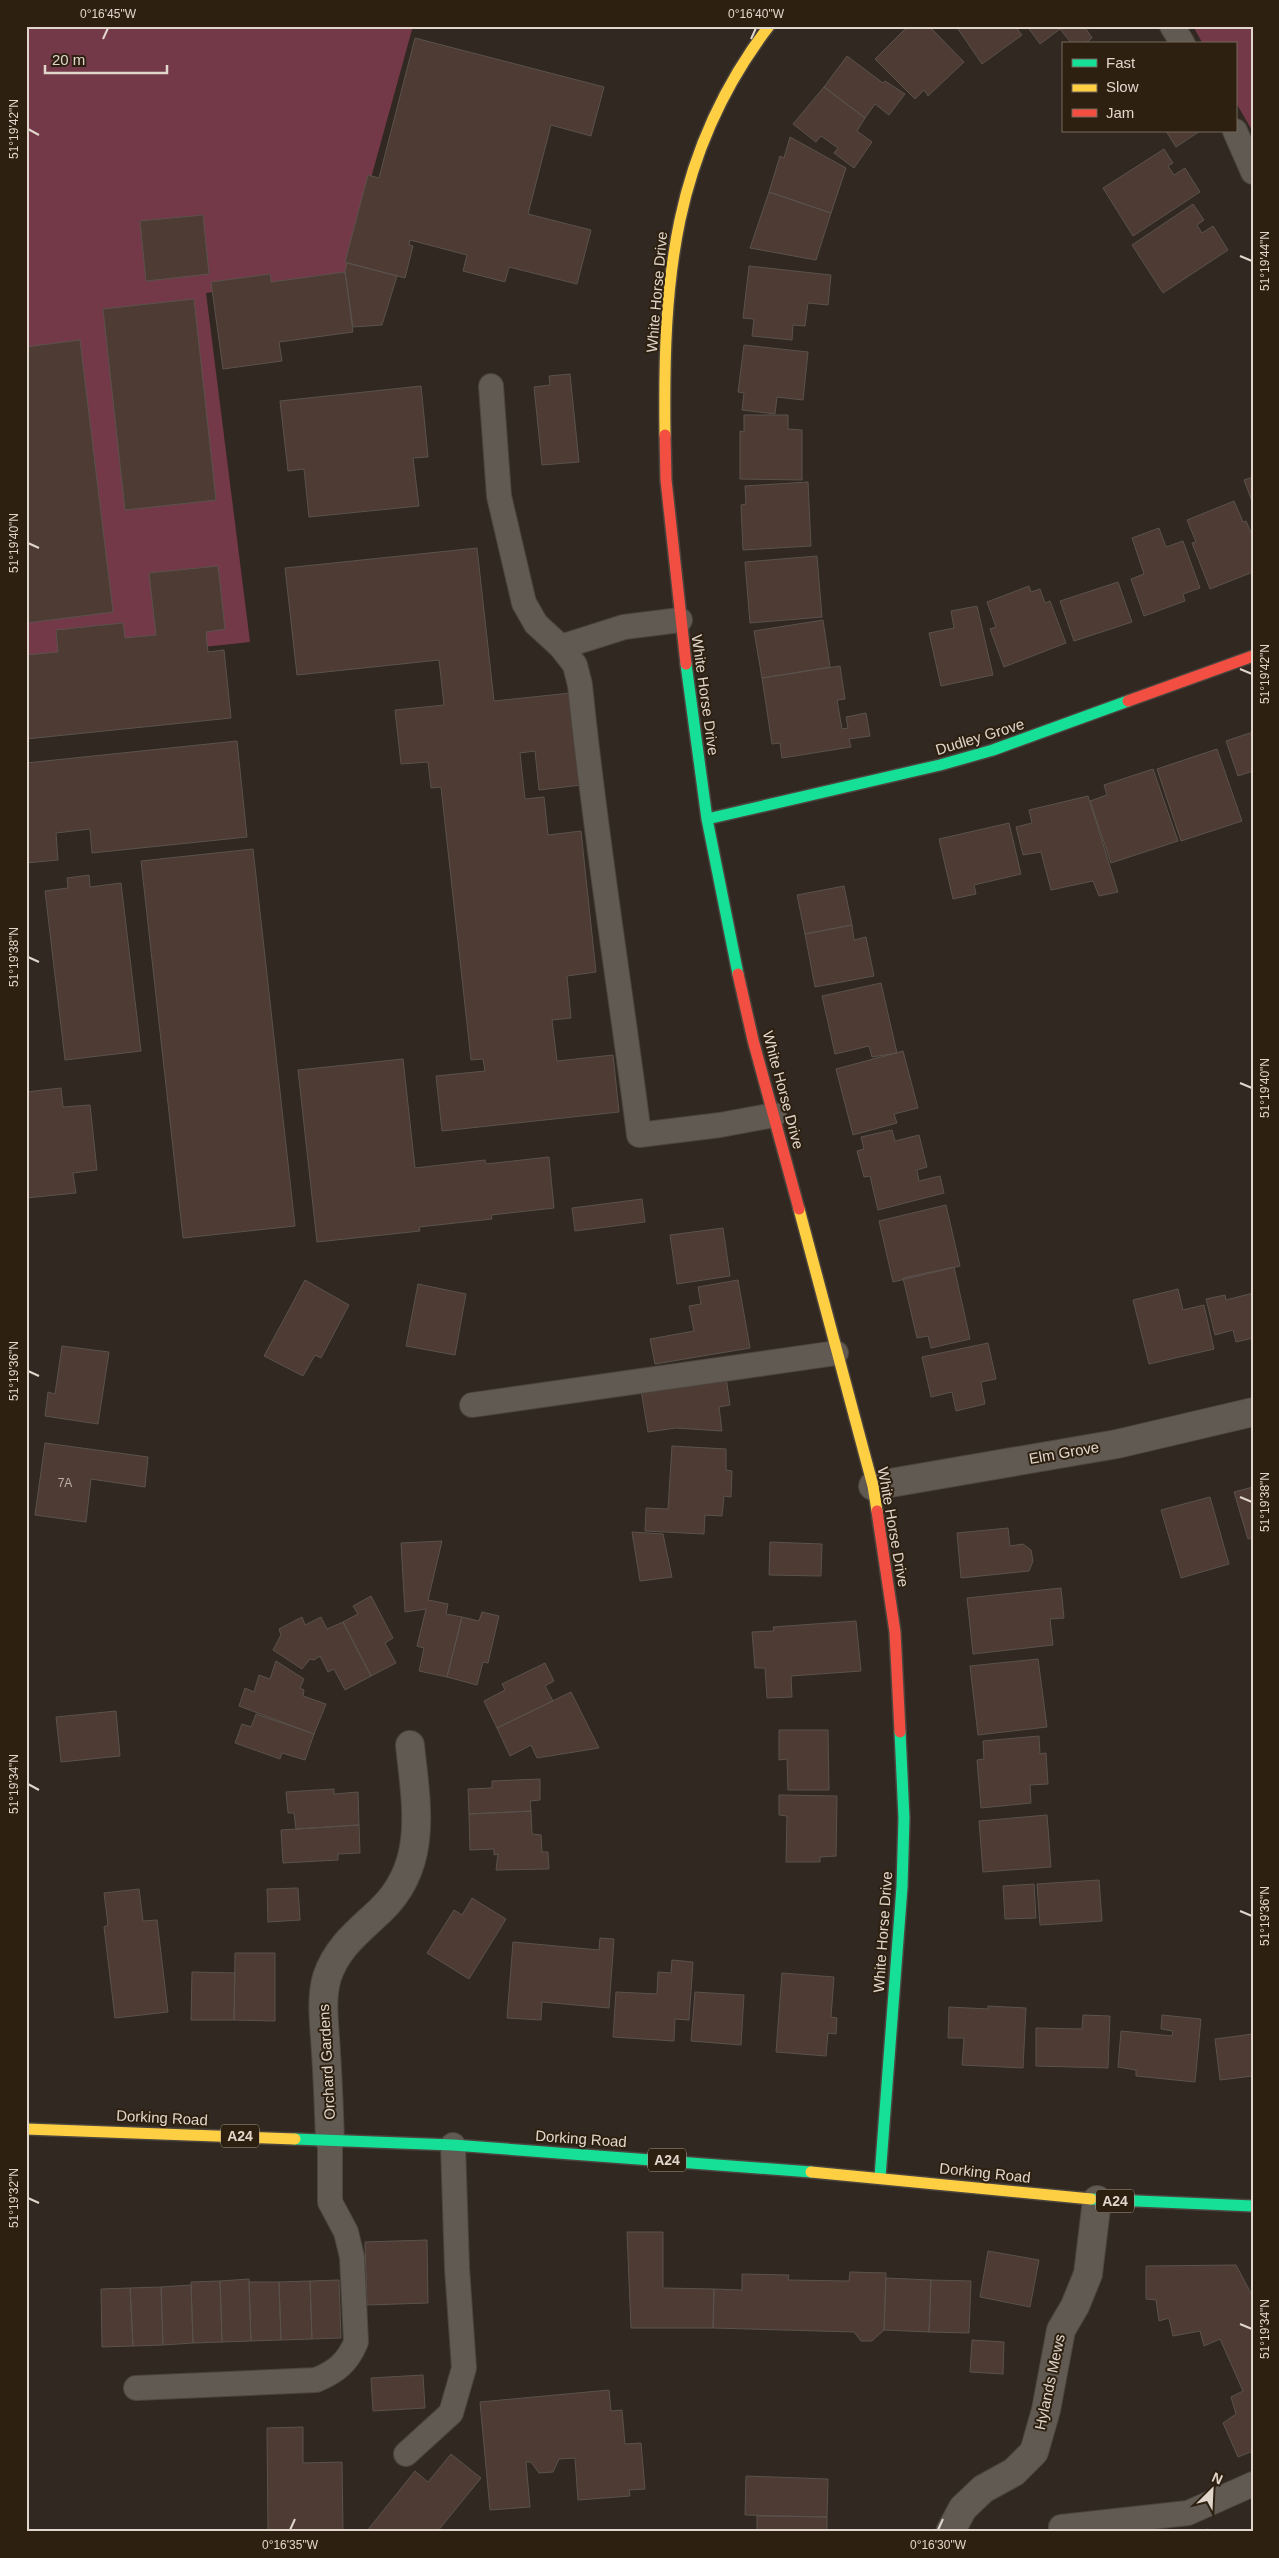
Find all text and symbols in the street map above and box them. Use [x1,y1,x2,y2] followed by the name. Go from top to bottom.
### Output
[80,7,137,21] text: 0°16'45"W
[728,7,785,21] text: 0°16'40"W
[45,42,168,74] scale bar
[1062,42,1236,132] legend
[52,51,85,68] text: 20 m
[1106,54,1136,71] text: Fast
[1106,78,1139,95] text: Slow
[7,99,21,159] text: 51°19'42"N
[1106,104,1134,121] text: Jam
[643,231,670,353] street label: White Horse Drive
[1258,231,1272,291] text: 51°19'44"N
[7,513,21,573] text: 51°19'40"N
[689,633,722,756] street label: White Horse Drive
[1258,644,1272,704] text: 51°19'42"N
[934,715,1026,758] street label: Dudley Grove
[7,927,21,987] text: 51°19'38"N
[760,1029,807,1151] street label: White Horse Drive
[1258,1058,1272,1118] text: 51°19'40"N
[7,1341,21,1401] text: 51°19'36"N
[1028,1438,1100,1467] street label: Elm Grove
[875,1466,912,1588] street label: White Horse Drive
[1258,1472,1272,1532] text: 51°19'38"N
[58,1476,72,1490] house number: 7A
[7,1754,21,1814] text: 51°19'34"N
[870,1871,895,1993] street label: White Horse Drive
[1258,1886,1272,1946] text: 51°19'36"N
[315,2004,338,2120] street label: Orchard Gardens
[116,2107,208,2128] street label: Dorking Road
[221,2124,259,2148] road number: A24
[535,2127,627,2150] street label: Dorking Road
[648,2148,686,2172] road number: A24
[939,2159,1032,2186] street label: Dorking Road
[7,2168,21,2228] text: 51°19'32"N
[1096,2190,1134,2212] road number: A24
[1258,2299,1272,2359] text: 51°19'34"N
[1031,2332,1068,2431] street label: Hylands Mews
[1186,2466,1236,2516] north arrow
[1209,2469,1225,2487] text: N
[262,2538,319,2552] text: 0°16'35"W
[910,2538,967,2552] text: 0°16'30"W

